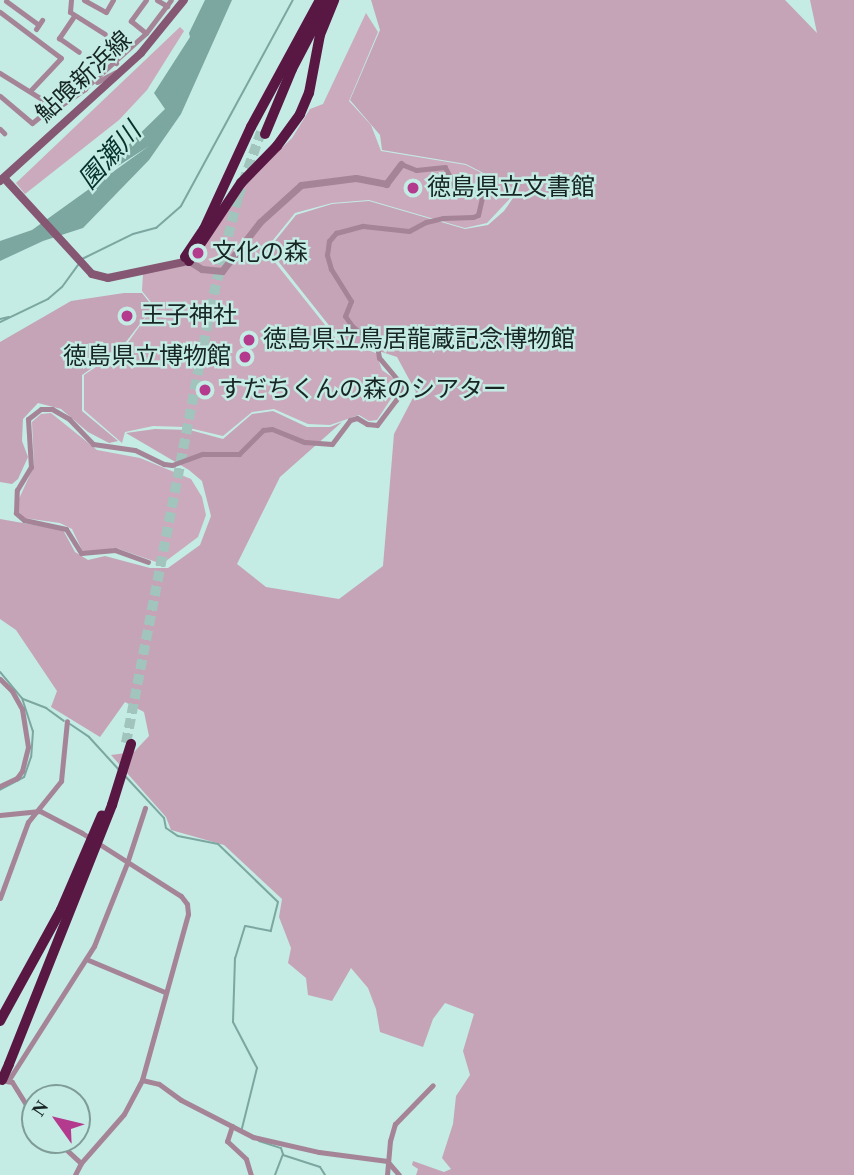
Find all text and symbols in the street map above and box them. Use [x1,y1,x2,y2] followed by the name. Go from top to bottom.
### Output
[30,26,138,128] street label: 鮎喰新浜線
[72,117,148,195] water label: 園瀬川
[427,174,595,202] place label: 徳島県立文書館
[405,180,421,196] marker: 徳島県立文書館
[212,239,308,267] place label: 文化の森
[190,245,206,261] marker: 文化の森
[141,302,237,330] place label: 王子神社
[119,308,135,324] marker: 王子神社
[263,326,575,354] place label: 徳島県立鳥居龍蔵記念博物館
[241,332,257,348] marker: 徳島県立鳥居龍蔵記念博物館
[63,343,231,371] place label: 徳島県立博物館
[237,349,253,365] marker: 徳島県立博物館
[219,376,507,404] place label: すだちくんの森のシアター
[197,382,213,398] marker: すだちくんの森のシアター
[21,1084,91,1154] north arrow
[27,1097,52,1120] text: N

